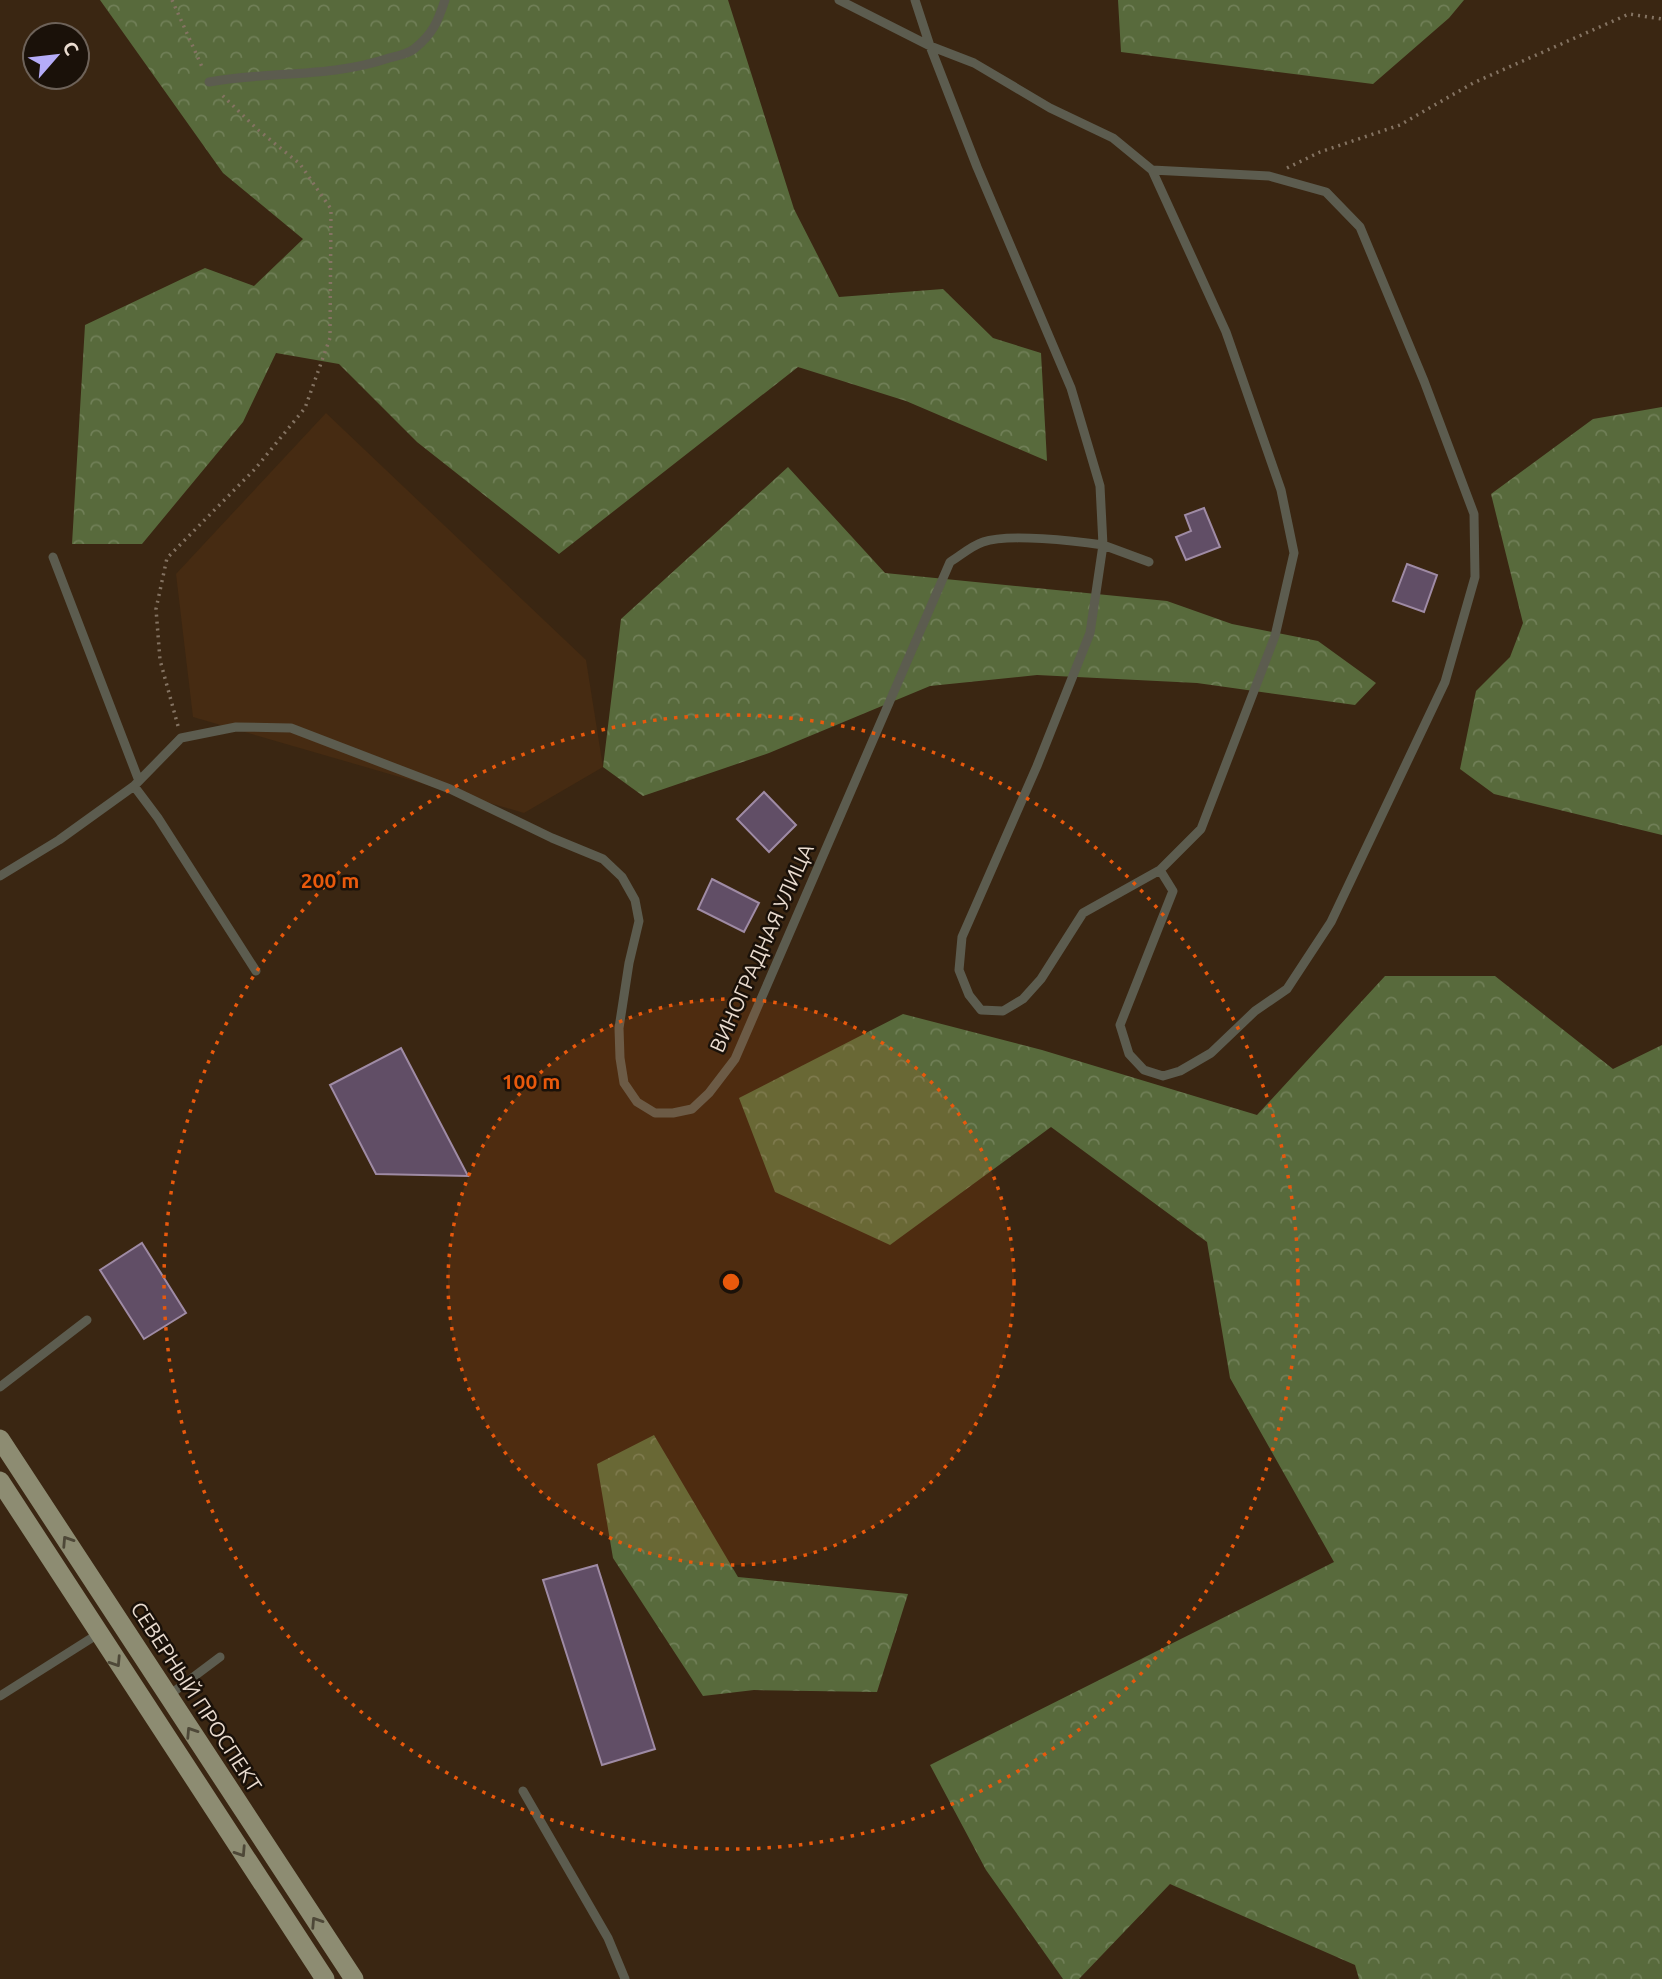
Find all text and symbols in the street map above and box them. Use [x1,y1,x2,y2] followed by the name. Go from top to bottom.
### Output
[21,21,91,91] north arrow
[58,37,84,59] text: С
[704,839,818,1056] street label: ВИНОГРАДНАЯ УЛИЦА
[301,868,359,892] text: 200 m
[502,1069,560,1093] text: 100 m
[719,1270,743,1294] centre of rings
[62,1536,75,1549] one-way arrow
[126,1597,267,1796] street label: СЕВЕРНЫЙ ПРОСПЕКТ
[108,1654,121,1667] one-way arrow
[187,1727,200,1740] one-way arrow
[233,1844,245,1857] one-way arrow
[312,1917,324,1930] one-way arrow

